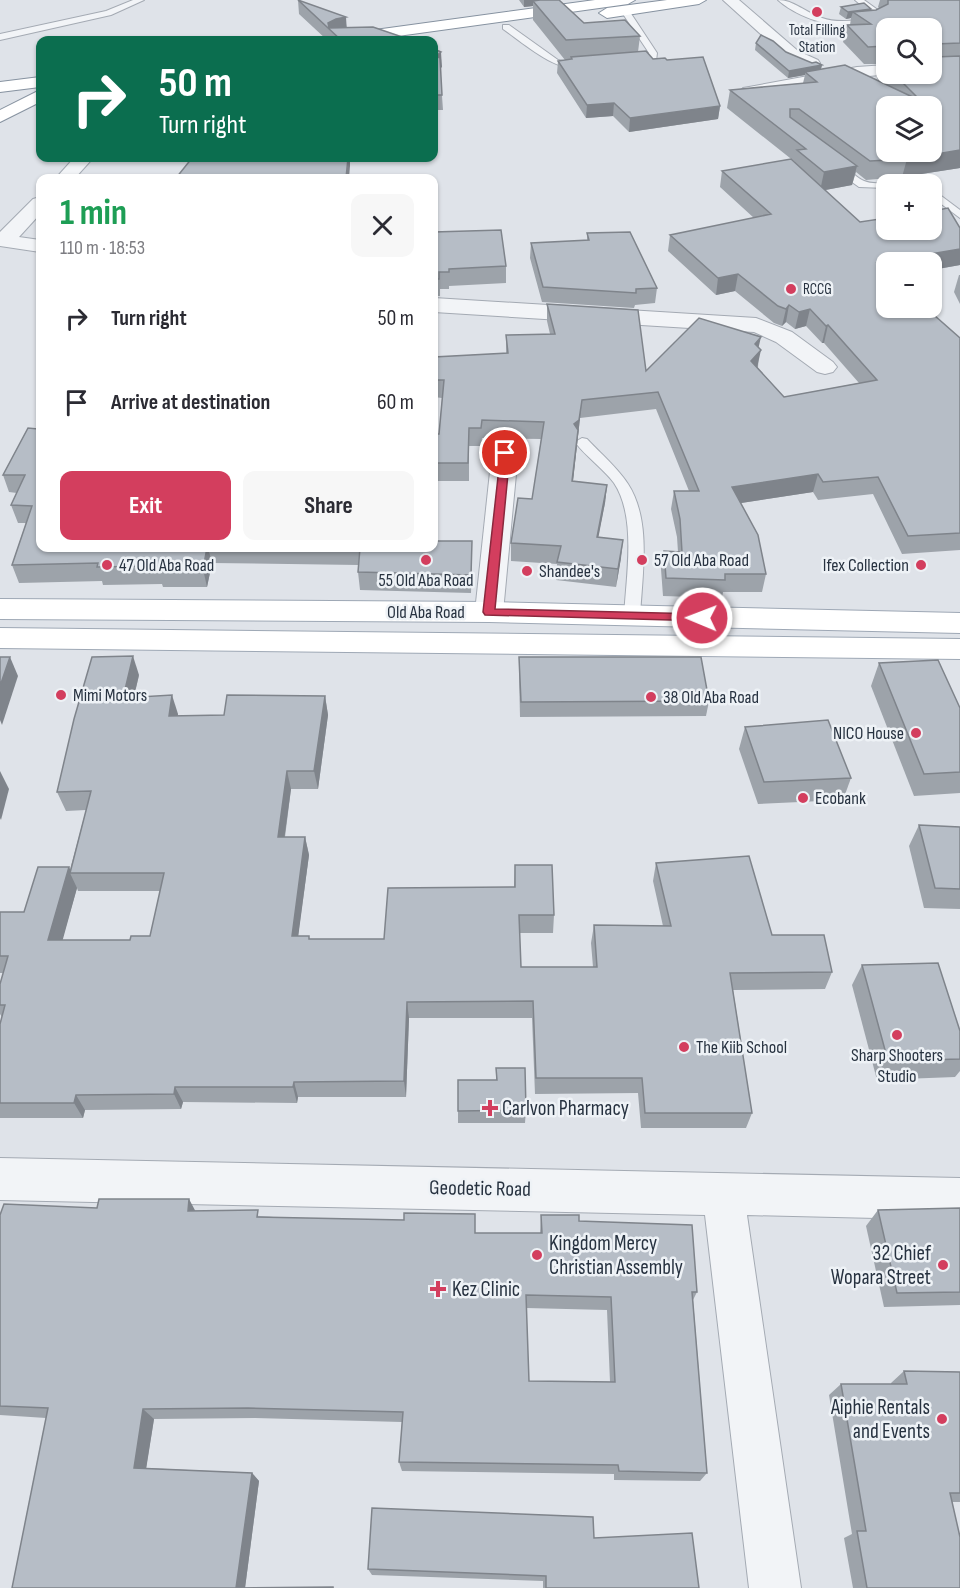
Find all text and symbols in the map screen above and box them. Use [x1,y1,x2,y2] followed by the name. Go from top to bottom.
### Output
[810,5,824,19] marker: Total Filling Station
[876,18,942,318] map controls
[876,18,942,84] button: search
[789,21,845,57] place label: Total Filling Station
[159,58,232,109] text: 50 m
[60,60,138,138] icon: right
[876,96,942,162] button: layers
[159,109,246,141] text: Turn right
[876,174,942,240] button: +
[60,192,127,235] text: 1 min
[351,194,414,257] button: close
[60,236,145,260] text: 110 m · 18:53
[876,252,942,318] button: −
[803,280,832,299] place label: RCCG
[784,282,798,296] marker: RCCG
[60,302,93,335] icon: right
[111,305,187,332] text: Turn right
[378,305,414,332] text: 50 m
[60,386,93,419] icon: arrive
[111,389,270,416] text: Arrive at destination
[377,389,414,416] text: 60 m
[479,427,530,478] pin
[488,436,521,469] icon: arrive
[60,471,231,540] button: Exit
[243,471,414,540] button: Share
[654,550,749,571] place label: 57 Old Aba Road
[419,553,433,567] marker: 55 Old Aba Road
[635,553,649,567] marker: 57 Old Aba Road
[119,555,214,576] place label: 47 Old Aba Road
[823,555,909,576] place label: Ifex Collection
[100,558,114,572] marker: 47 Old Aba Road
[914,558,928,572] marker: Ifex Collection
[539,561,600,582] place label: Shandee's
[520,564,534,578] marker: Shandee's
[378,570,474,591] place label: 55 Old Aba Road
[670,586,734,650] position arrow
[387,602,465,623] street label: Old Aba Road
[73,685,147,706] place label: Mimi Motors
[663,687,759,708] place label: 38 Old Aba Road
[54,688,68,702] marker: Mimi Motors
[644,690,658,704] marker: 38 Old Aba Road
[833,723,904,744] place label: NICO House
[909,726,923,740] marker: NICO House
[815,788,866,809] place label: Ecobank
[796,791,810,805] marker: Ecobank
[890,1028,904,1042] marker: Sharp Shooters Studio
[696,1037,787,1058] place label: The Kiib School
[677,1040,691,1054] marker: The Kiib School
[851,1045,943,1087] place label: Sharp Shooters Studio
[502,1096,629,1121] place label: Carlvon Pharmacy
[483,1101,497,1115] marker: Carlvon Pharmacy
[429,1175,531,1202] street label: Geodetic Road
[549,1231,683,1280] place label: Kingdom Mercy Christian Assembly
[831,1241,932,1290] place label: 32 Chief Wopara Street
[530,1248,544,1262] marker: Kingdom Mercy Christian Assembly
[936,1258,950,1272] marker: 32 Chief Wopara Street
[452,1277,520,1302] place label: Kez Clinic
[429,1280,447,1298] marker: Kez Clinic
[830,1395,930,1444] place label: Aiphie Rentals and Events
[935,1412,949,1426] marker: Aiphie Rentals and Events

